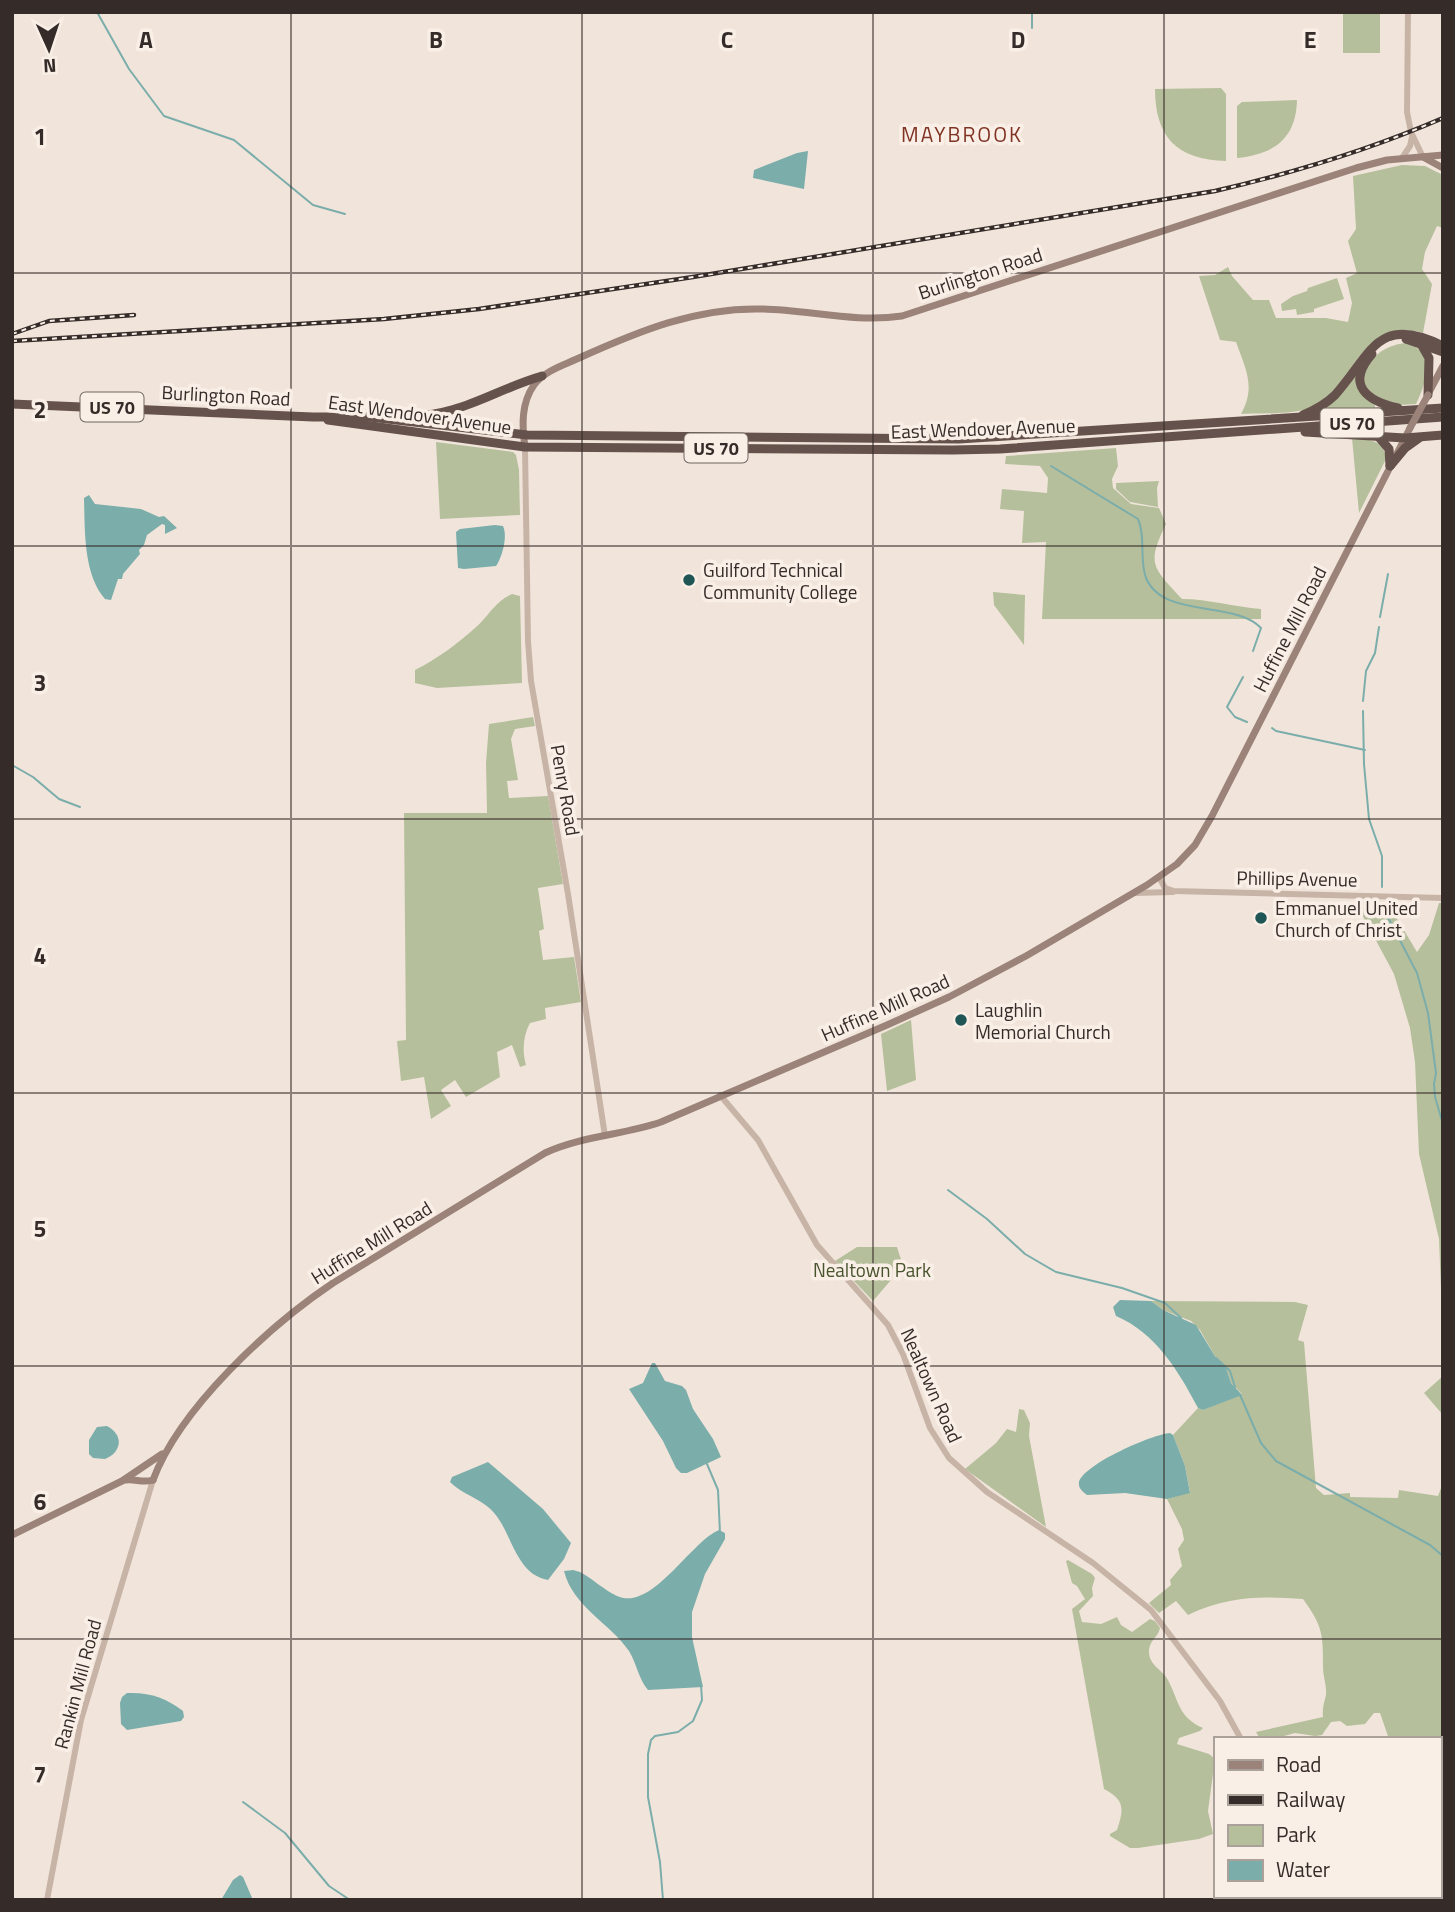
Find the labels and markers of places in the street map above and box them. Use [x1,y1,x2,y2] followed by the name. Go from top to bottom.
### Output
[703,555,857,606] place label: Guilford Technical Community College
[681,572,697,588] marker: Guilford Technical Community College
[1275,893,1418,944] place label: Emmanuel United Church of Christ
[1253,910,1269,926] marker: Emmanuel United Church of Christ
[975,995,1111,1046] place label: Laughlin Memorial Church
[953,1012,969,1028] marker: Laughlin Memorial Church

